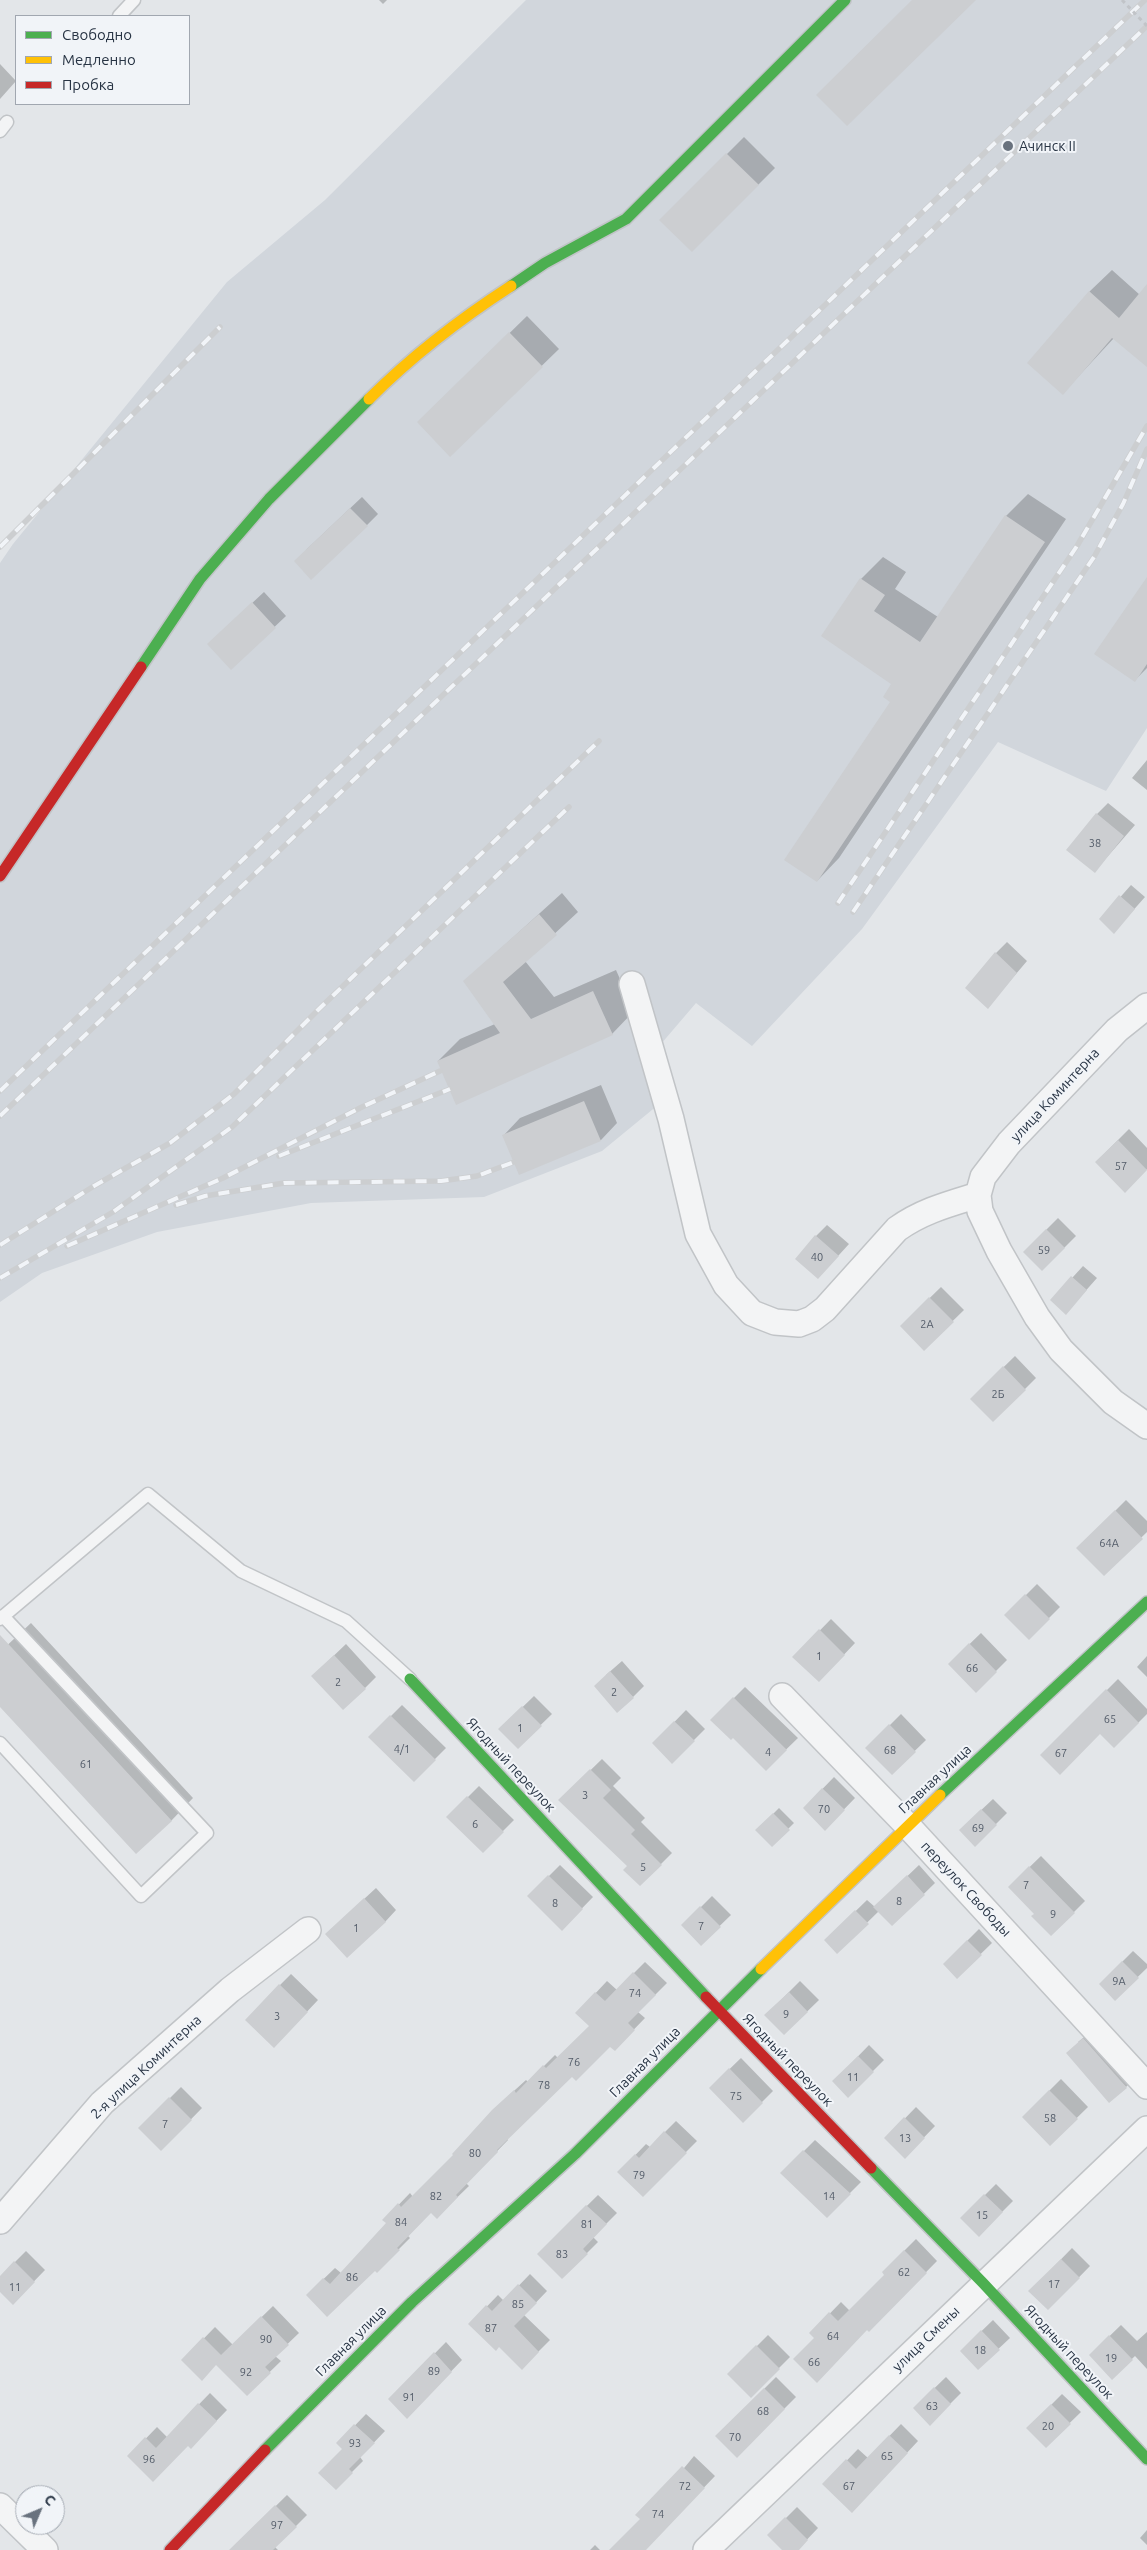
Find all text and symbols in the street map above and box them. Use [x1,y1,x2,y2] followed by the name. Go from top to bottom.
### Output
[15,15,190,105] legend
[62,26,132,43] text: Свободно
[62,51,136,68] text: Медленно
[62,76,114,93] text: Пробка
[1019,138,1076,154] place label: Ачинск II
[1001,139,1015,153] marker: Ачинск II
[1089,836,1101,850] house number: 38
[1007,1045,1103,1145] street label: улица Коминтерна
[1115,1159,1127,1173] house number: 57
[1038,1243,1050,1257] house number: 59
[811,1250,823,1264] house number: 40
[920,1317,934,1331] house number: 2А
[992,1387,1004,1401] house number: 2Б
[1099,1536,1119,1550] house number: 64А
[816,1649,822,1663] house number: 1
[966,1661,978,1675] house number: 66
[335,1675,341,1689] house number: 2
[611,1685,617,1699] house number: 2
[1104,1712,1116,1726] house number: 65
[463,1714,559,1816] street label: Ягодный переулок
[517,1721,523,1735] house number: 1
[895,1741,975,1817] street label: Главная улица
[394,1742,410,1756] house number: 4/1
[884,1743,896,1757] house number: 68
[765,1745,771,1759] house number: 4
[1055,1746,1067,1760] house number: 67
[80,1757,92,1771] house number: 61
[582,1788,588,1802] house number: 3
[818,1802,830,1816] house number: 70
[472,1817,478,1831] house number: 6
[972,1821,984,1835] house number: 69
[917,1838,1015,1940] street label: переулок Свободы
[640,1860,646,1874] house number: 5
[1023,1878,1029,1892] house number: 7
[896,1894,902,1908] house number: 8
[552,1896,558,1910] house number: 8
[1050,1907,1056,1921] house number: 9
[698,1919,704,1933] house number: 7
[353,1921,359,1935] house number: 1
[1112,1974,1126,1988] house number: 9А
[629,1986,641,2000] house number: 74
[783,2007,789,2021] house number: 9
[274,2009,280,2023] house number: 3
[739,2010,837,2110] street label: Ягодный переулок
[87,2011,205,2123] street label: 2-я улица Коминтерна
[606,2023,684,2101] street label: Главная улица
[568,2055,580,2069] house number: 76
[847,2070,859,2084] house number: 11
[538,2078,550,2092] house number: 78
[730,2089,742,2103] house number: 75
[1044,2111,1056,2125] house number: 58
[162,2117,168,2131] house number: 7
[899,2131,911,2145] house number: 13
[469,2146,481,2160] house number: 80
[633,2168,645,2182] house number: 79
[430,2189,442,2203] house number: 82
[823,2189,835,2203] house number: 14
[976,2208,988,2222] house number: 15
[395,2215,407,2229] house number: 84
[581,2217,593,2231] house number: 81
[556,2247,568,2261] house number: 83
[898,2265,910,2279] house number: 62
[346,2270,358,2284] house number: 86
[1048,2277,1060,2291] house number: 17
[9,2280,21,2294] house number: 11
[512,2297,524,2311] house number: 85
[1021,2301,1117,2403] street label: Ягодный переулок
[312,2302,390,2380] street label: Главная улица
[889,2303,963,2375] street label: улица Смены
[485,2321,497,2335] house number: 87
[827,2329,839,2343] house number: 64
[260,2332,272,2346] house number: 90
[974,2343,986,2357] house number: 18
[1105,2351,1117,2365] house number: 19
[808,2355,820,2369] house number: 66
[428,2364,440,2378] house number: 89
[240,2365,252,2379] house number: 92
[403,2390,415,2404] house number: 91
[926,2399,938,2413] house number: 63
[757,2404,769,2418] house number: 68
[1042,2419,1054,2433] house number: 20
[729,2430,741,2444] house number: 70
[349,2436,361,2450] house number: 93
[881,2449,893,2463] house number: 65
[143,2452,155,2466] house number: 96
[679,2479,691,2493] house number: 72
[843,2479,855,2493] house number: 67
[15,2485,65,2535] north arrow
[41,2491,59,2509] text: С
[652,2507,664,2521] house number: 74
[271,2518,283,2532] house number: 97

